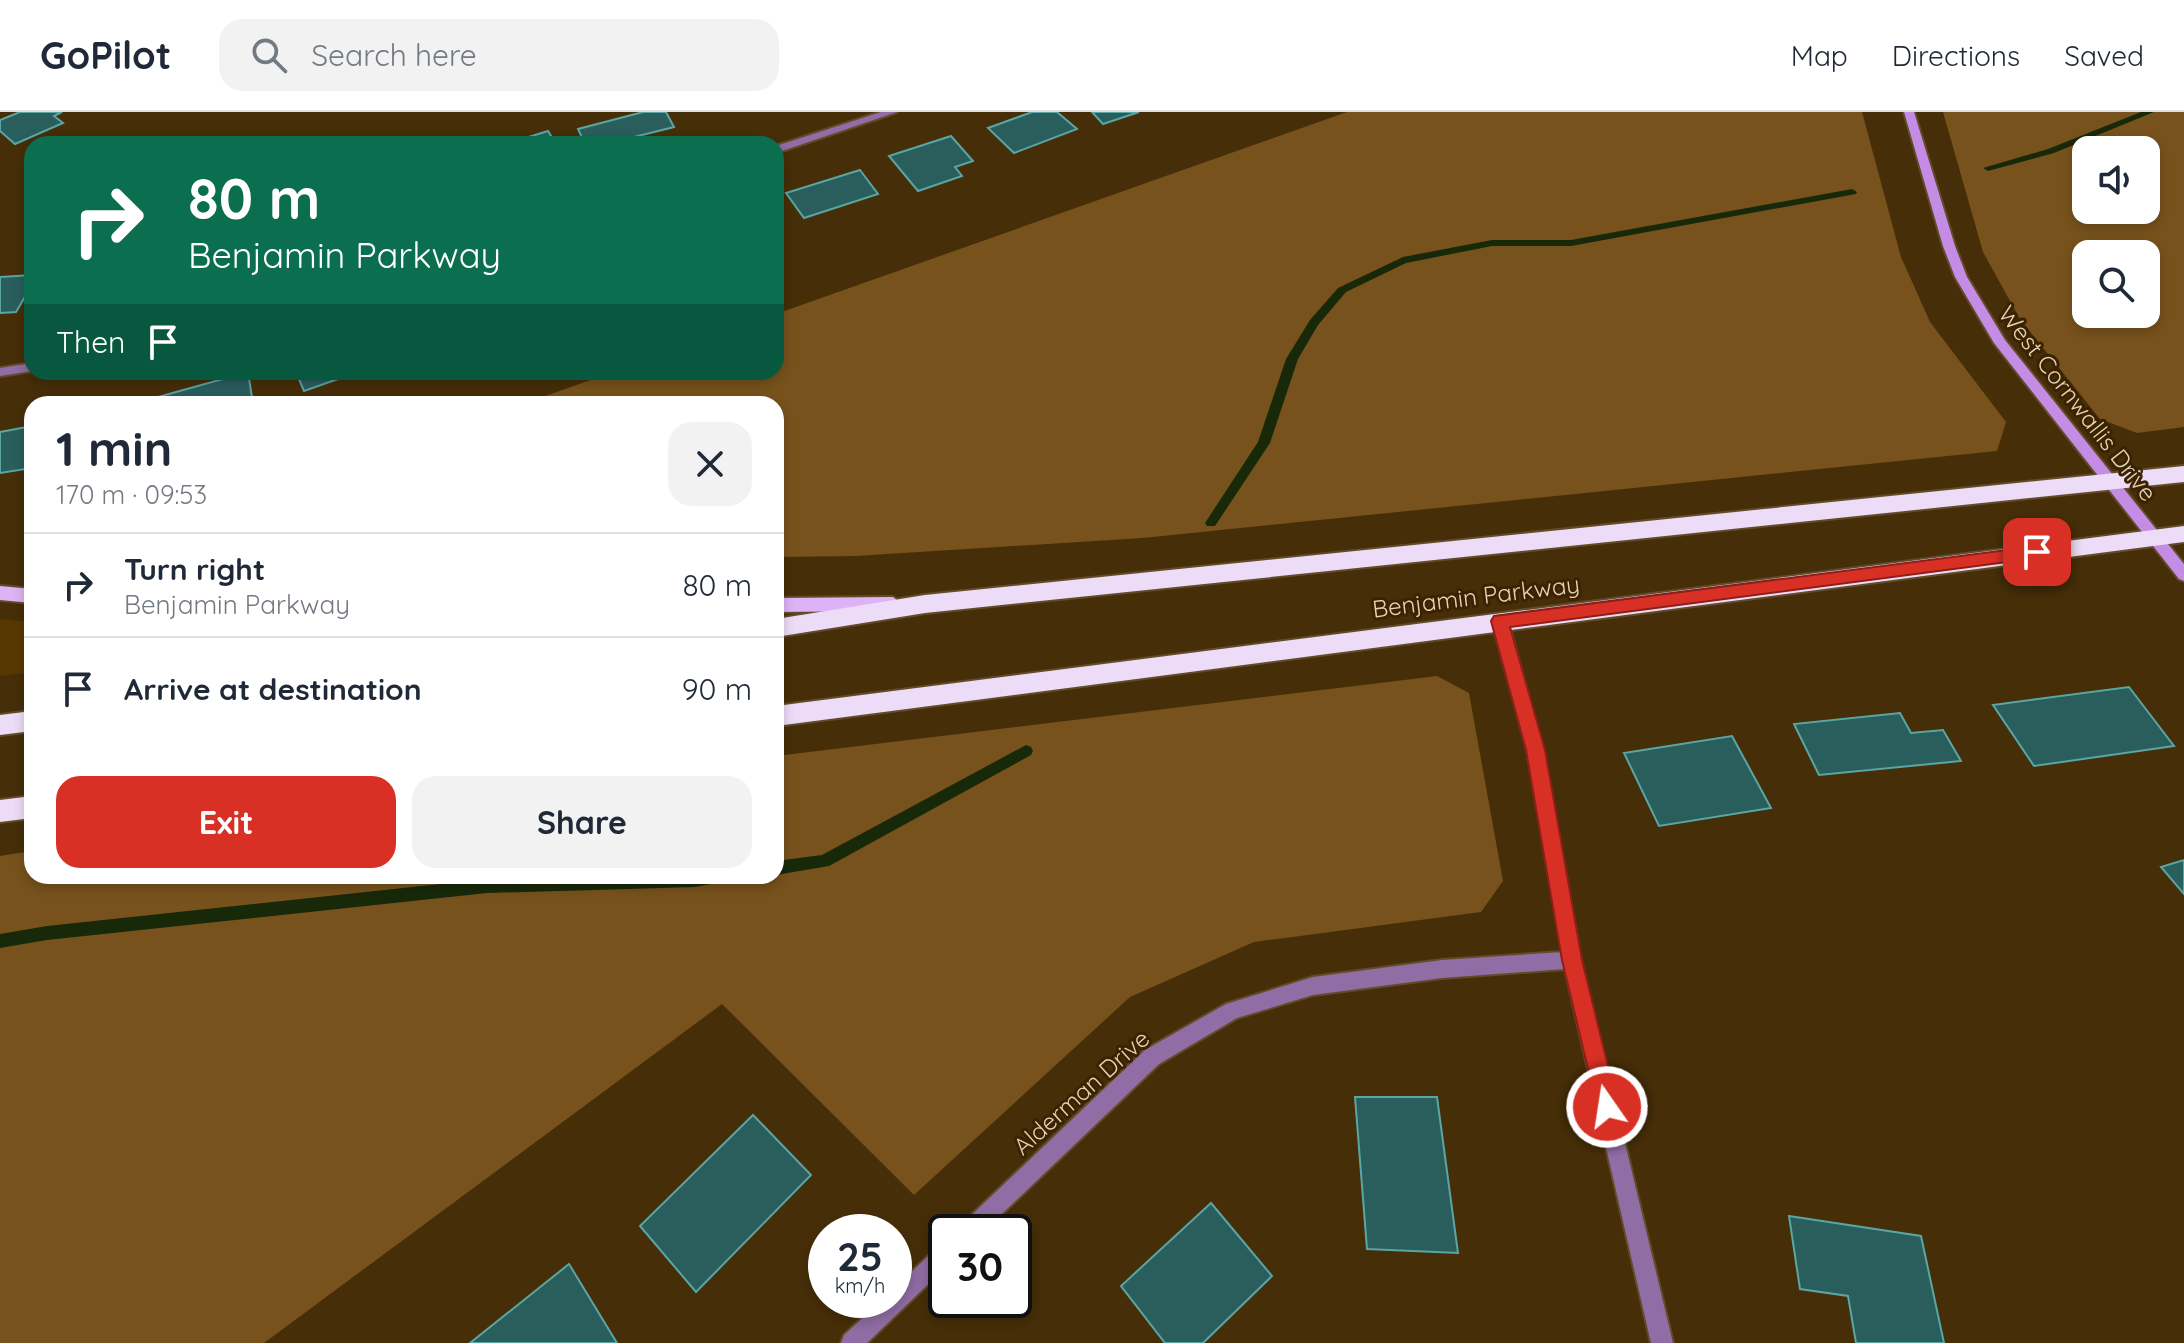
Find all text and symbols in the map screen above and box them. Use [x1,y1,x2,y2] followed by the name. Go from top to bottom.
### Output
[219,19,779,91] search box
[40,31,171,79] text: GoPilot
[247,33,291,77] icon: search
[311,36,477,74] text: Search here
[1791,38,1848,73] text: Map
[1892,38,2020,73] text: Directions
[2064,38,2144,73] text: Saved
[2072,136,2160,328] map controls
[2072,136,2160,224] button: sound
[188,163,320,233] text: 80 m
[56,168,160,272] icon: right
[188,232,501,277] text: Benjamin Parkway
[2072,240,2160,328] button: search
[1992,299,2164,507] street label: West Cornwallis Drive
[141,320,185,364] icon: arrive
[56,323,125,361] text: Then
[56,418,172,478] text: 1 min
[668,422,752,506] button: close
[56,478,207,511] text: 170 m · 09:53
[2003,518,2071,586] pin
[2015,530,2059,574] icon: arrive
[124,550,265,588] text: Turn right
[56,563,100,607] icon: right
[682,566,752,604] text: 80 m
[1371,568,1581,624] street label: Benjamin Parkway
[124,588,350,621] text: Benjamin Parkway
[56,667,100,711] icon: arrive
[124,670,422,708] text: Arrive at destination
[682,670,752,708] text: 90 m
[56,776,396,868] button: Exit
[412,776,752,868] button: Share
[1007,1023,1155,1161] street label: Alderman Drive
[1565,1065,1649,1149] position arrow
[928,1214,1032,1318] speed limit sign: 30
[837,1231,883,1281] text: 25
[835,1273,885,1298] text: km/h

